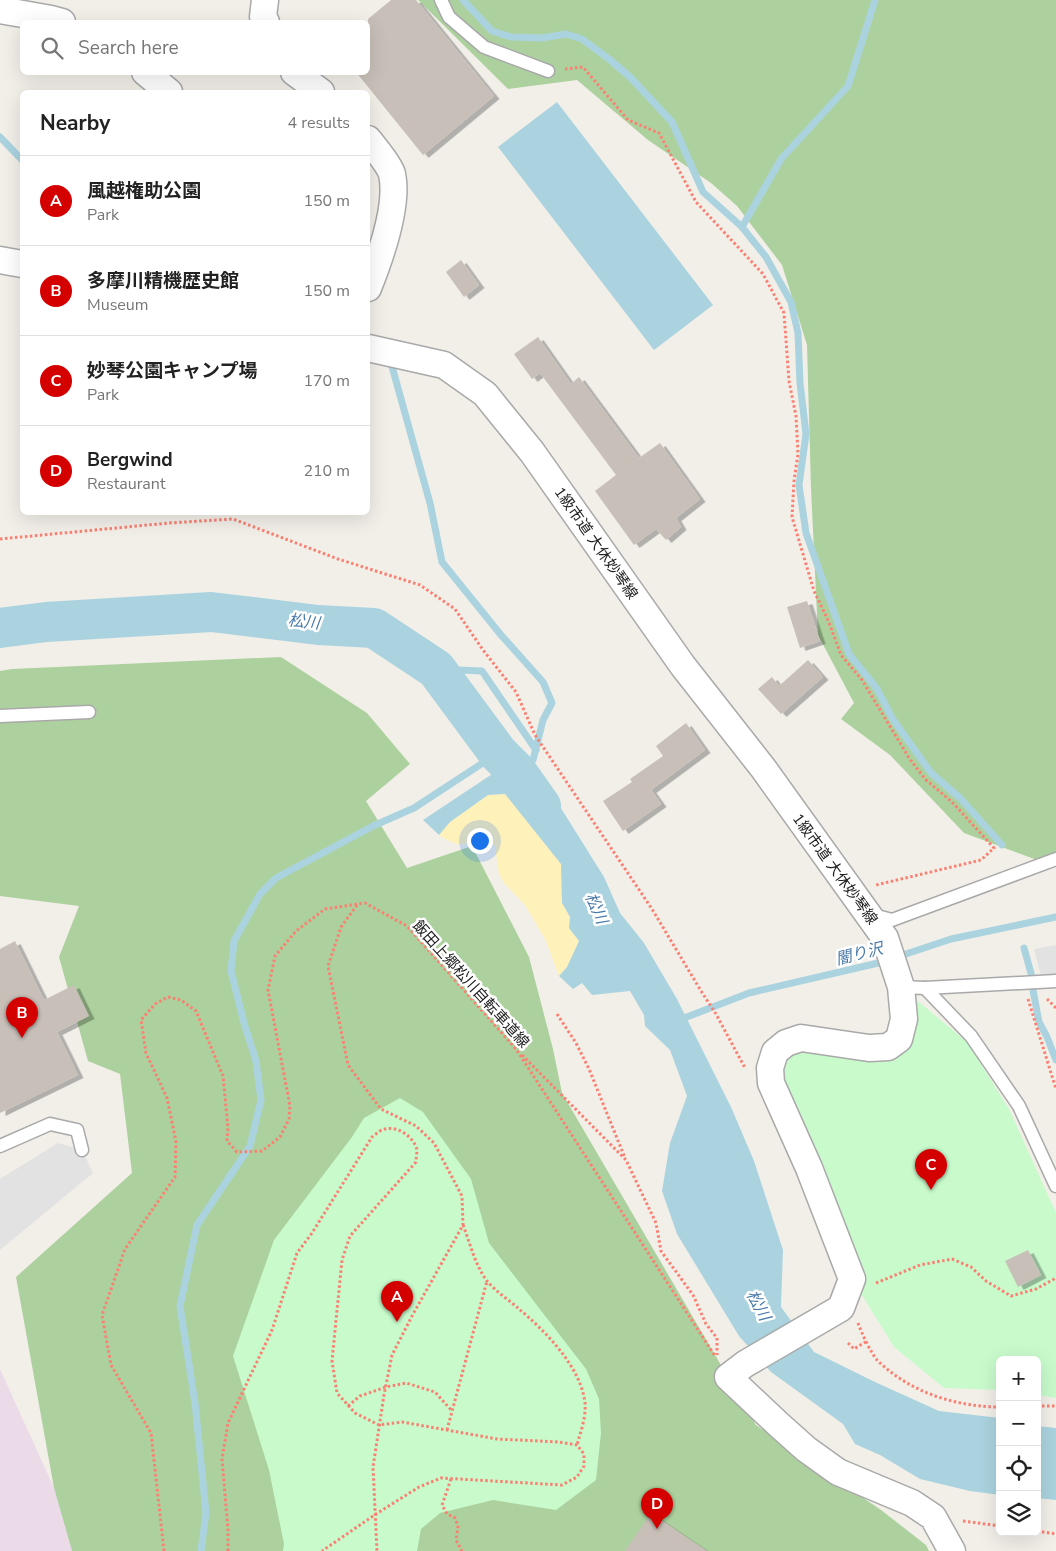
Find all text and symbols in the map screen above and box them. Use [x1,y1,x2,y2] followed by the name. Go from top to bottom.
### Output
[20,20,370,75] search box
[38,34,66,62] icon: search
[78,35,179,61] text: Search here
[40,109,110,137] text: Nearby
[288,112,350,134] text: 4 results
[87,178,201,204] text: 風越権助公園
[50,190,62,212] text: A
[303,190,350,212] text: 150 m
[87,204,119,226] text: Park
[87,268,239,294] text: 多摩川精機歴史館
[50,280,62,302] text: B
[303,280,350,302] text: 150 m
[87,294,149,316] text: Museum
[87,358,257,384] text: 妙琴公園キャンプ場
[51,370,61,392] text: C
[303,370,350,392] text: 170 m
[87,384,119,406] text: Park
[87,447,173,473] text: Bergwind
[50,460,62,482] text: D
[303,460,350,482] text: 210 m
[87,473,166,495] text: Restaurant
[550,483,642,603] street label: 1級市道 大休妙琴線
[287,609,323,635] water label: 松川
[788,809,882,929] street label: 1級市道 大休妙琴線
[467,828,493,854] your location
[580,889,613,929] water label: 松川
[408,916,534,1052] street label: 飯田上郷松川自転車道線
[833,937,887,970] water label: 闇り沢
[6,997,38,1038] pin: B
[915,1149,947,1190] pin: C
[381,1281,413,1322] pin: A
[741,1286,776,1327] water label: 松川
[996,1356,1041,1536] map controls
[996,1356,1041,1401] button: +
[996,1401,1041,1446] button: −
[996,1446,1041,1491] button: locate
[641,1488,673,1529] pin: D
[996,1491,1041,1536] button: layers

